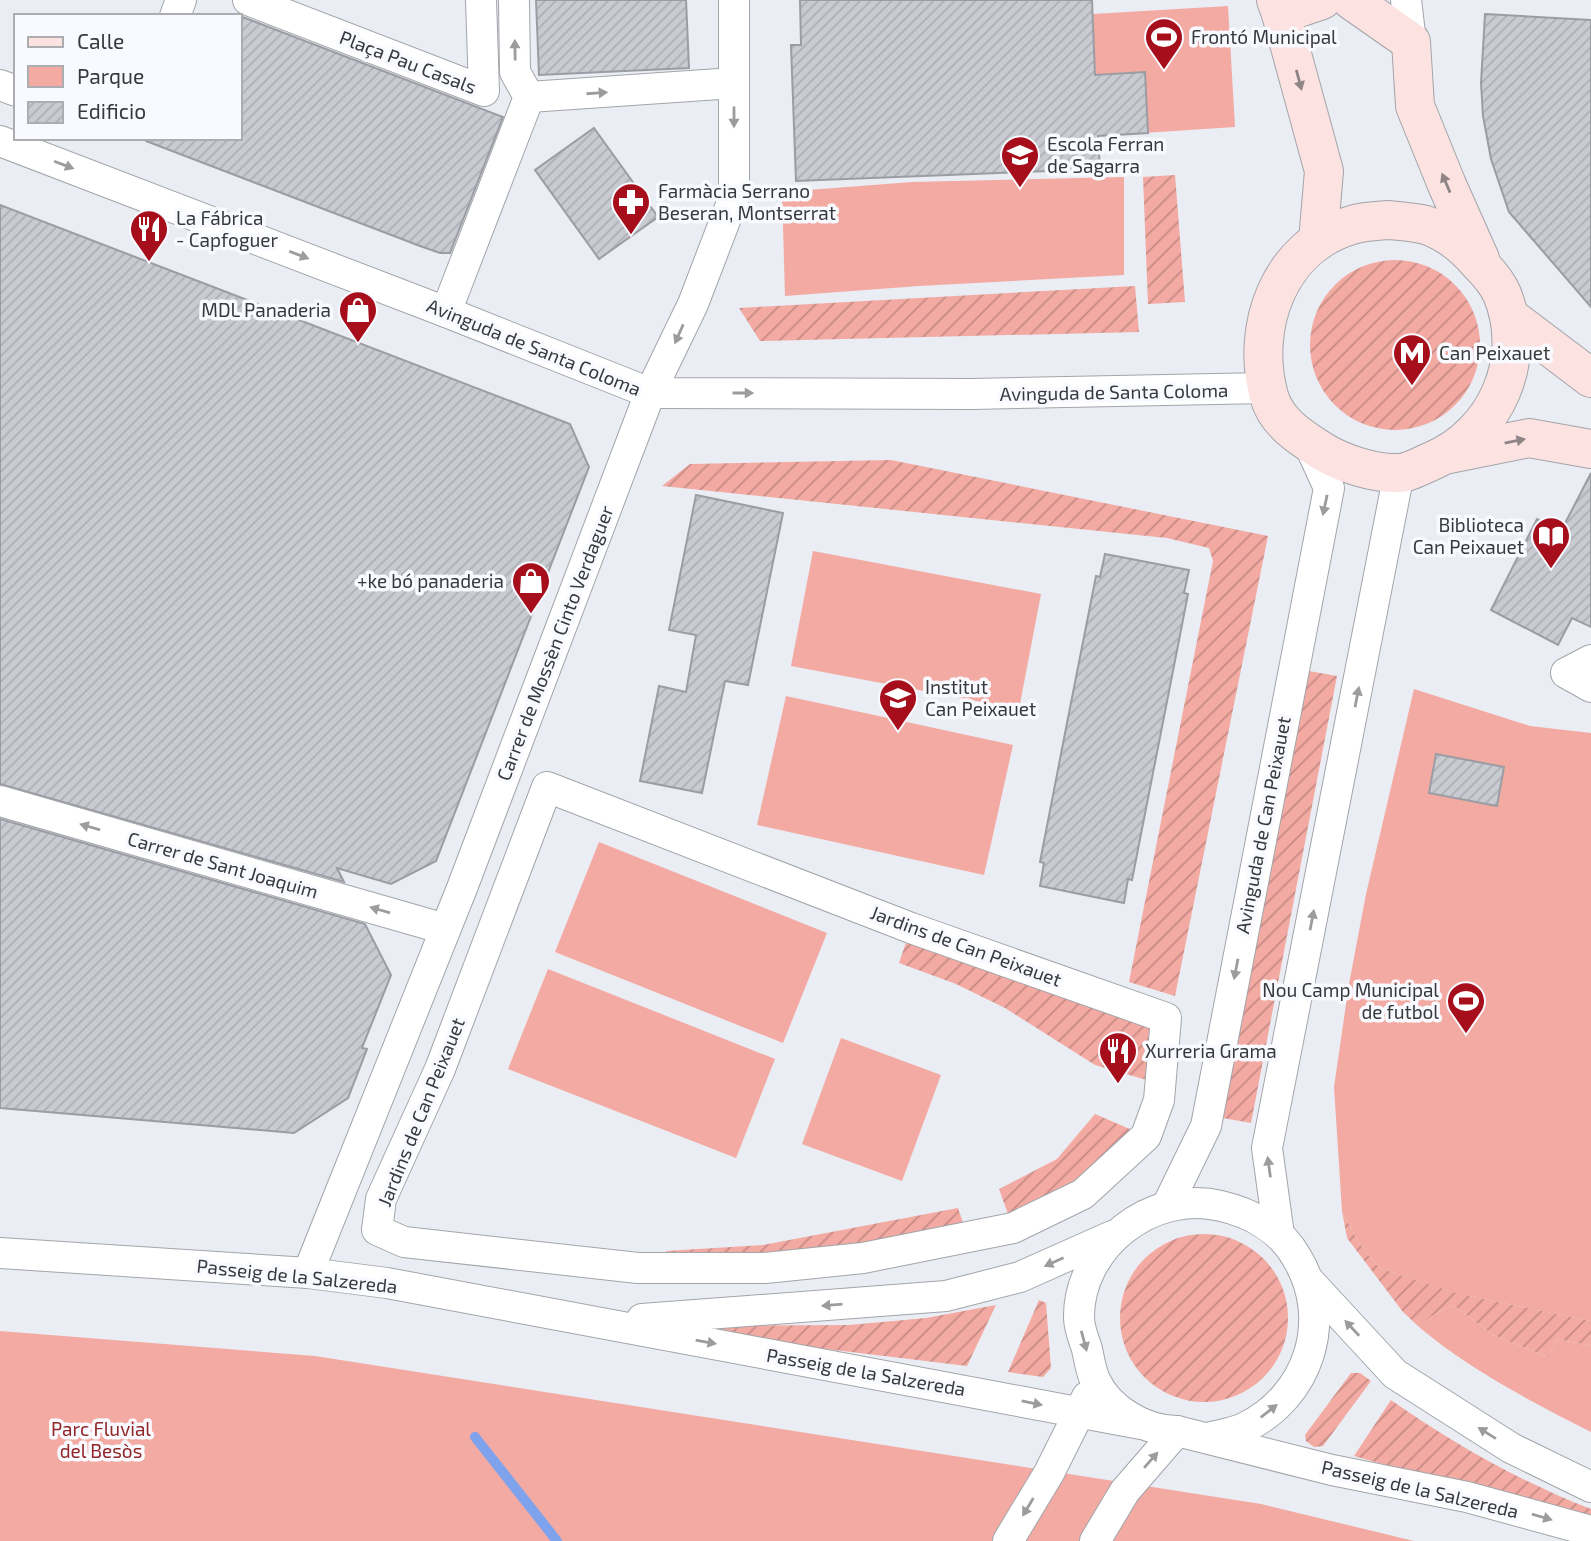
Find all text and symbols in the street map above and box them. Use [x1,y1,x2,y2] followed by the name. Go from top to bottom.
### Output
[14,14,242,140] legend
[1143,16,1185,71] sports icon: Frontó Municipal
[336,25,480,99] street label: Plaça Pau Casals
[1191,25,1337,48] place label: Frontó Municipal
[77,28,124,53] text: Calle
[509,39,521,61] one-way arrow
[77,63,144,88] text: Parque
[1294,69,1305,91] one-way arrow
[586,87,608,98] one-way arrow
[77,98,146,123] text: Edificio
[728,106,740,128] one-way arrow
[1047,132,1164,177] place label: Escola Ferran de Sagarra
[999,134,1041,189] school or university icon: Escola Ferran de Sagarra
[53,160,74,171] one-way arrow
[1440,173,1452,193] one-way arrow
[658,179,836,224] place label: Farmàcia Serrano Beseran, Montserrat
[610,181,652,236] pharmacy icon: Farmàcia Serrano Beseran, Montserrat
[176,206,279,251] place label: La Fábrica - Capfoguer
[128,208,170,263] restaurant icon: La Fábrica - Capfoguer
[289,250,310,261] one-way arrow
[337,289,379,344] shop icon: MDL Panaderia
[424,293,645,400] street label: Avinguda de Santa Coloma
[201,298,331,321] place label: MDL Panaderia
[674,324,685,345] one-way arrow
[1391,332,1433,387] metro station icon: Can Peixauet
[1439,341,1550,364] place label: Can Peixauet
[999,378,1229,405] street label: Avinguda de Santa Coloma
[732,387,754,399] one-way arrow
[1504,435,1526,446] one-way arrow
[1320,494,1331,516] one-way arrow
[491,502,618,784] street label: Carrer de Mossèn Cinto Verdaguer
[1413,513,1524,558] place label: Biblioteca Can Peixauet
[1530,515,1572,570] library icon: Biblioteca Can Peixauet
[510,560,552,615] shop icon: +ke bó panaderia
[357,569,504,592] place label: +ke bó panaderia
[925,675,1036,720] place label: Institut Can Peixauet
[877,677,919,732] school or university icon: Institut Can Peixauet
[1351,686,1362,708] one-way arrow
[1230,714,1295,935] street label: Avinguda de Can Peixauet
[80,822,101,832] one-way arrow
[125,826,321,903] street label: Carrer de Sant Joaquim
[868,900,1065,991] street label: Jardins de Can Peixauet
[369,905,390,915] one-way arrow
[1307,909,1318,931] one-way arrow
[1230,958,1241,980] one-way arrow
[1262,978,1439,1023] place label: Nou Camp Municipal de futbol
[1445,980,1487,1035] sports icon: Nou Camp Municipal de futbol
[372,1014,469,1210] street label: Jardins de Can Peixauet
[1097,1030,1139,1085] restaurant icon: Xurreria Grama
[1145,1039,1277,1062] place label: Xurreria Grama
[1264,1156,1275,1178] one-way arrow
[196,1254,399,1297] street label: Passeig de la Salzereda
[1043,1257,1064,1268] one-way arrow
[821,1300,843,1311] one-way arrow
[1344,1320,1360,1337] one-way arrow
[1080,1331,1090,1352] one-way arrow
[695,1337,717,1348] one-way arrow
[765,1343,967,1400] street label: Passeig de la Salzereda
[1021,1398,1043,1409] one-way arrow
[1260,1403,1278,1418] one-way arrow
[51,1417,151,1462] park label: Parc Fluvial del Besòs
[1478,1427,1497,1440] one-way arrow
[1143,1452,1158,1469] one-way arrow
[1319,1455,1521,1522] street label: Passeig de la Salzereda
[1022,1497,1035,1516] one-way arrow
[1532,1513,1553,1523] one-way arrow

